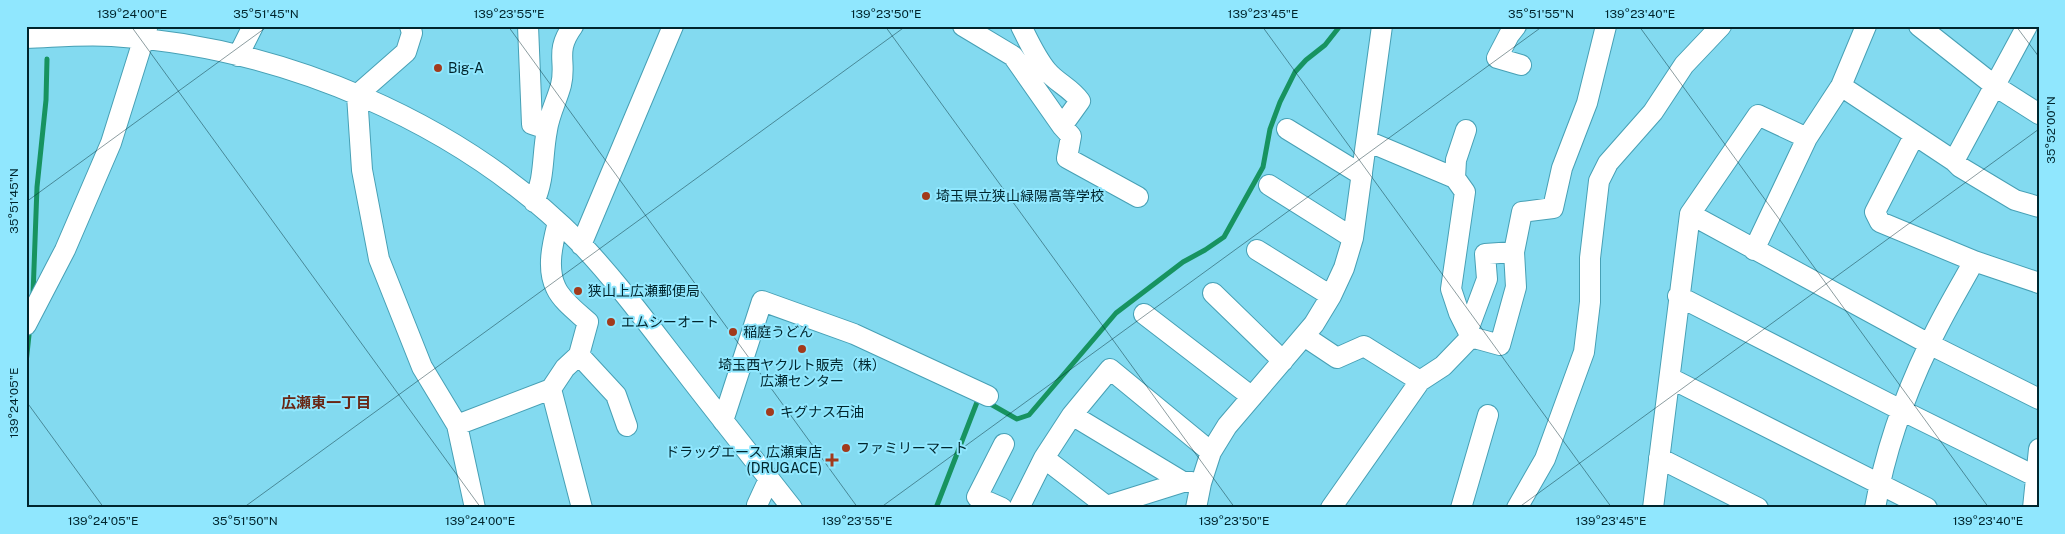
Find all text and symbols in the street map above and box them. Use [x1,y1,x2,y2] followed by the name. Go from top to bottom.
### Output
[97,7,167,21] text: 139°24'00"E
[233,7,299,21] text: 35°51'45"N
[473,7,545,21] text: 139°23'55"E
[851,7,921,21] text: 139°23'50"E
[1228,7,1298,21] text: 139°23'45"E
[1508,7,1574,21] text: 35°51'55"N
[1605,7,1675,21] text: 139°23'40"E
[448,60,484,76] place label: Big-A
[432,62,444,74] marker: Big-A
[2044,96,2058,164] text: 35°52'00"N
[7,168,21,234] text: 35°51'45"N
[936,188,1104,204] place label: 埼玉県立狭山緑陽高等学校
[920,190,932,202] marker: 埼玉県立狭山緑陽高等学校
[588,283,700,299] place label: 狭山上広瀬郵便局
[572,285,584,297] marker: 狭山上広瀬郵便局
[621,314,719,330] place label: エムシーオート
[605,316,617,328] marker: エムシーオート
[743,324,813,340] place label: 稲庭うどん
[727,326,739,338] marker: 稲庭うどん
[796,343,808,355] marker: 埼玉西ヤクルト販売（株） 広瀬センター
[718,357,886,389] place label: 埼玉西ヤクルト販売（株） 広瀬センター
[7,368,21,438] text: 139°24'05"E
[281,394,371,411] district label: 広瀬東一丁目
[780,404,864,420] place label: キグナス石油
[764,406,776,418] marker: キグナス石油
[856,440,968,456] place label: ファミリーマート
[840,442,852,454] marker: ファミリーマート
[665,444,822,476] place label: ドラッグエース 広瀬東店 (DRUGACE)
[826,454,838,466] marker: ドラッグエース 広瀬東店 (DRUGACE)
[68,514,138,528] text: 139°24'05"E
[212,514,278,528] text: 35°51'50"N
[445,514,515,528] text: 139°24'00"E
[821,514,893,528] text: 139°23'55"E
[1199,514,1269,528] text: 139°23'50"E
[1576,514,1646,528] text: 139°23'45"E
[1953,514,2023,528] text: 139°23'40"E

